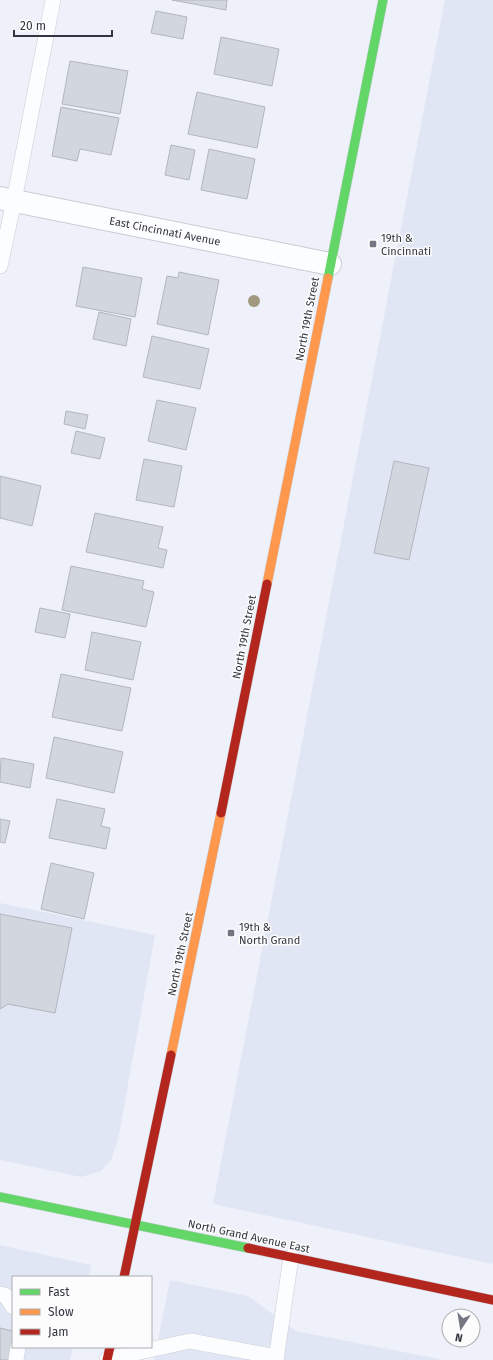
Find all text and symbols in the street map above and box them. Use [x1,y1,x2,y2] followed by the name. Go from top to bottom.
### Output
[14,12,112,38] scale bar
[20,19,46,33] text: 20 m
[108,214,222,249] street label: East Cincinnati Avenue
[381,232,431,258] place label: 19th & Cincinnati
[368,239,378,249] marker: 19th & Cincinnati
[293,276,322,362] street label: North 19th Street
[230,594,259,680] street label: North 19th Street
[165,911,196,997] street label: North 19th Street
[239,921,300,947] place label: 19th & North Grand
[226,928,236,938] marker: 19th & North Grand
[187,1217,311,1256] street label: North Grand Avenue East
[12,1276,152,1348] legend
[48,1285,70,1299] text: Fast
[48,1305,74,1319] text: Slow
[441,1308,481,1348] north arrow
[48,1325,68,1339] text: Jam
[454,1330,464,1344] text: N

